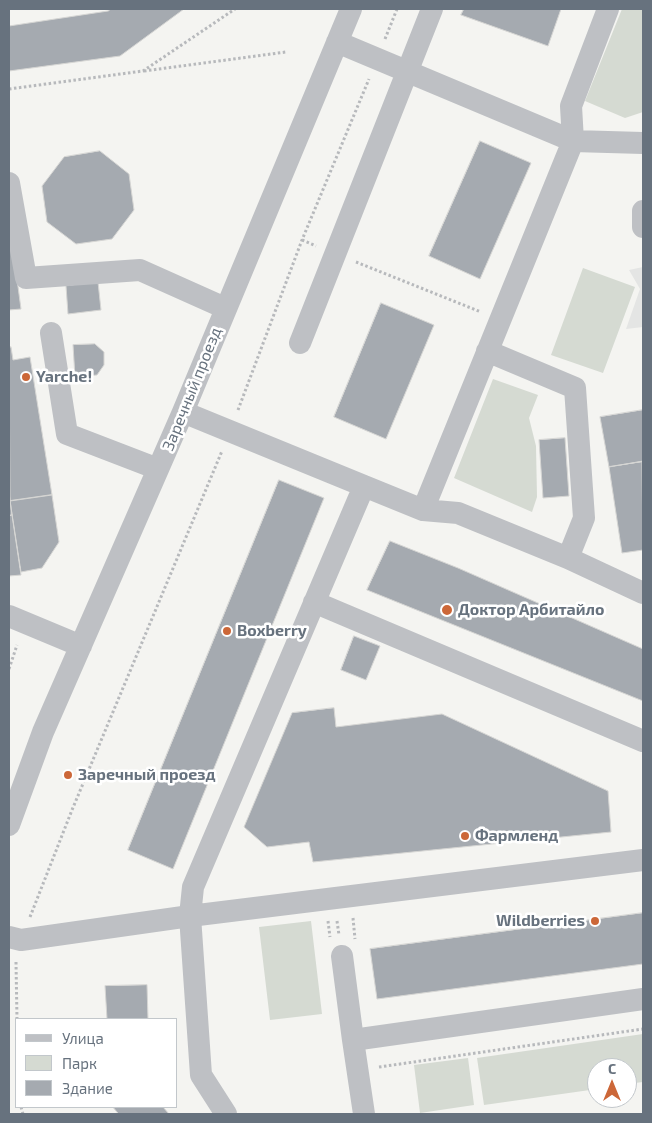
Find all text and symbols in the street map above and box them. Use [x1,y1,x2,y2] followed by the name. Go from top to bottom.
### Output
[158,324,226,454] street label: Заречный проезд
[36,367,92,387] place label: Yarche!
[20,371,32,383] marker: Yarche!
[458,600,604,620] place label: Доктор Арбитайло
[440,603,454,617] marker: Доктор Арбитайло
[237,621,307,641] place label: Boxberry
[221,625,233,637] marker: Boxberry
[78,765,215,785] place label: Заречный проезд
[62,769,74,781] marker: Заречный проезд
[475,826,558,846] place label: Фармленд
[459,830,471,842] marker: Фармленд
[496,911,585,931] place label: Wildberries
[589,915,601,927] marker: Wildberries
[15,1018,178,1108] legend
[62,1029,104,1047] text: Улица
[62,1054,97,1072] text: Парк
[587,1058,637,1108] north arrow
[608,1060,616,1077] text: С
[62,1079,113,1097] text: Здание

